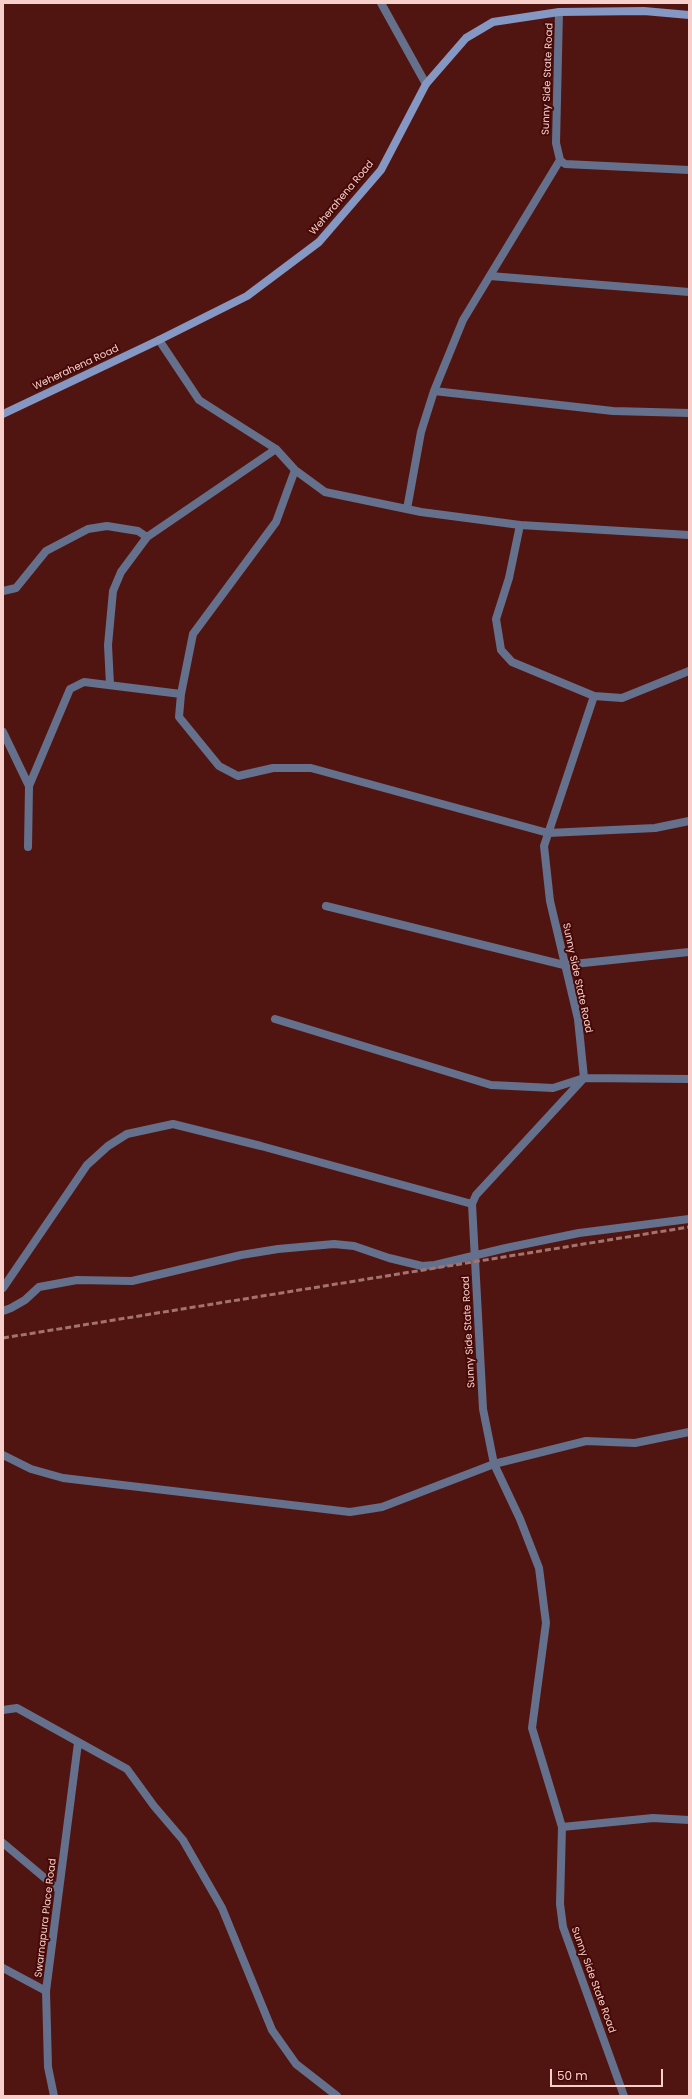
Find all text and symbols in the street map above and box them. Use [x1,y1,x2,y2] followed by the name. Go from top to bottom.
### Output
[540,23,556,135] street label: Sunny Side State Road
[307,158,377,238] street label: Weherahena Road
[31,343,121,393] street label: Weherahena Road
[559,922,595,1034] street label: Sunny Side State Road
[460,1276,478,1388] street label: Sunny Side State Road
[33,1858,59,1978] street label: Swarnapura Place Road
[568,1925,618,2035] street label: Sunny Side State Road
[552,2061,665,2087] scale bar
[557,2067,588,2084] text: 50 m

